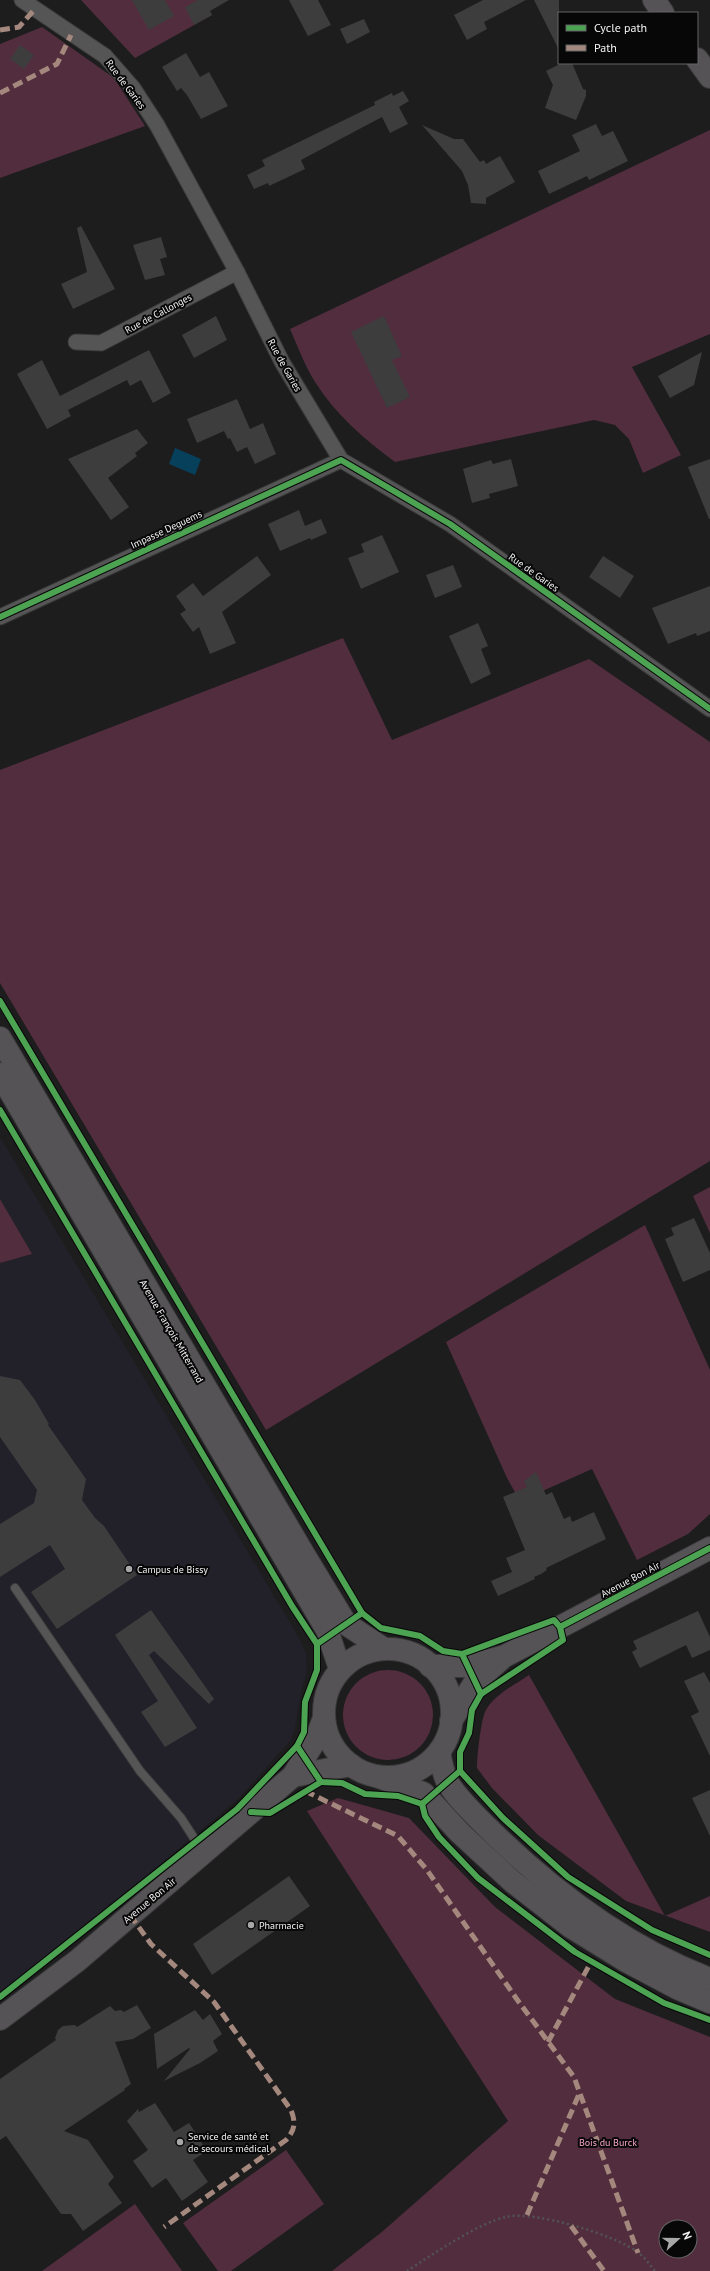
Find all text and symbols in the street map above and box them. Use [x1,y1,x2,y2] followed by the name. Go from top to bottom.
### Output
[558,12,698,64] legend
[594,20,647,35] text: Cycle path
[594,40,617,55] text: Path
[103,57,148,112] street label: Rue de Garies
[123,290,194,337] street label: Rue de Callonges
[265,336,304,394] street label: Rue de Garies
[128,507,204,552] street label: Impasse Deguems
[506,550,561,595] street label: Rue de Garies
[137,1277,206,1385] street label: Avenue François Mitterrand
[599,1558,662,1600] street label: Avenue Bon Air
[137,1563,208,1576] place label: Campus de Bissy
[124,1564,134,1574] marker: Campus de Bissy
[120,1874,179,1926] street label: Avenue Bon Air
[259,1919,304,1932] place label: Pharmacie
[246,1920,256,1930] marker: Pharmacie
[188,2130,269,2155] place label: Service de santé et de secours médical
[579,2136,637,2149] park label: Bois du Burck
[175,2137,185,2147] marker: Service de santé et de secours médical
[658,2219,698,2259] north arrow
[680,2230,695,2241] text: N

